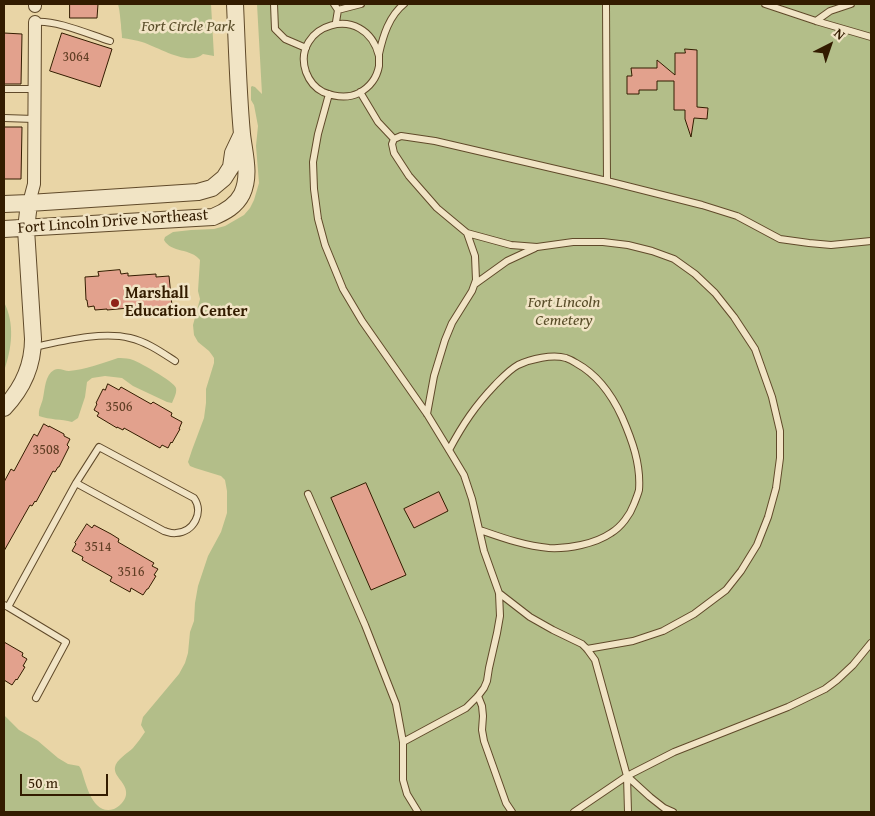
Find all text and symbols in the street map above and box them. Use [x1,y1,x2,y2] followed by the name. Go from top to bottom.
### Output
[141,17,235,37] park label: Fort Circle Park
[805,20,855,70] north arrow
[830,23,850,44] text: N
[63,49,89,65] house number: 3064
[17,206,209,238] street label: Fort Lincoln Drive Northeast
[125,284,248,322] place label: Marshall Education Center
[528,293,600,331] park label: Fort Lincoln Cemetery
[109,297,121,309] marker: Marshall Education Center
[106,399,132,415] house number: 3506
[33,442,59,458] house number: 3508
[85,539,111,555] house number: 3514
[118,564,144,580] house number: 3516
[22,764,110,796] scale bar
[28,772,58,793] text: 50 m

